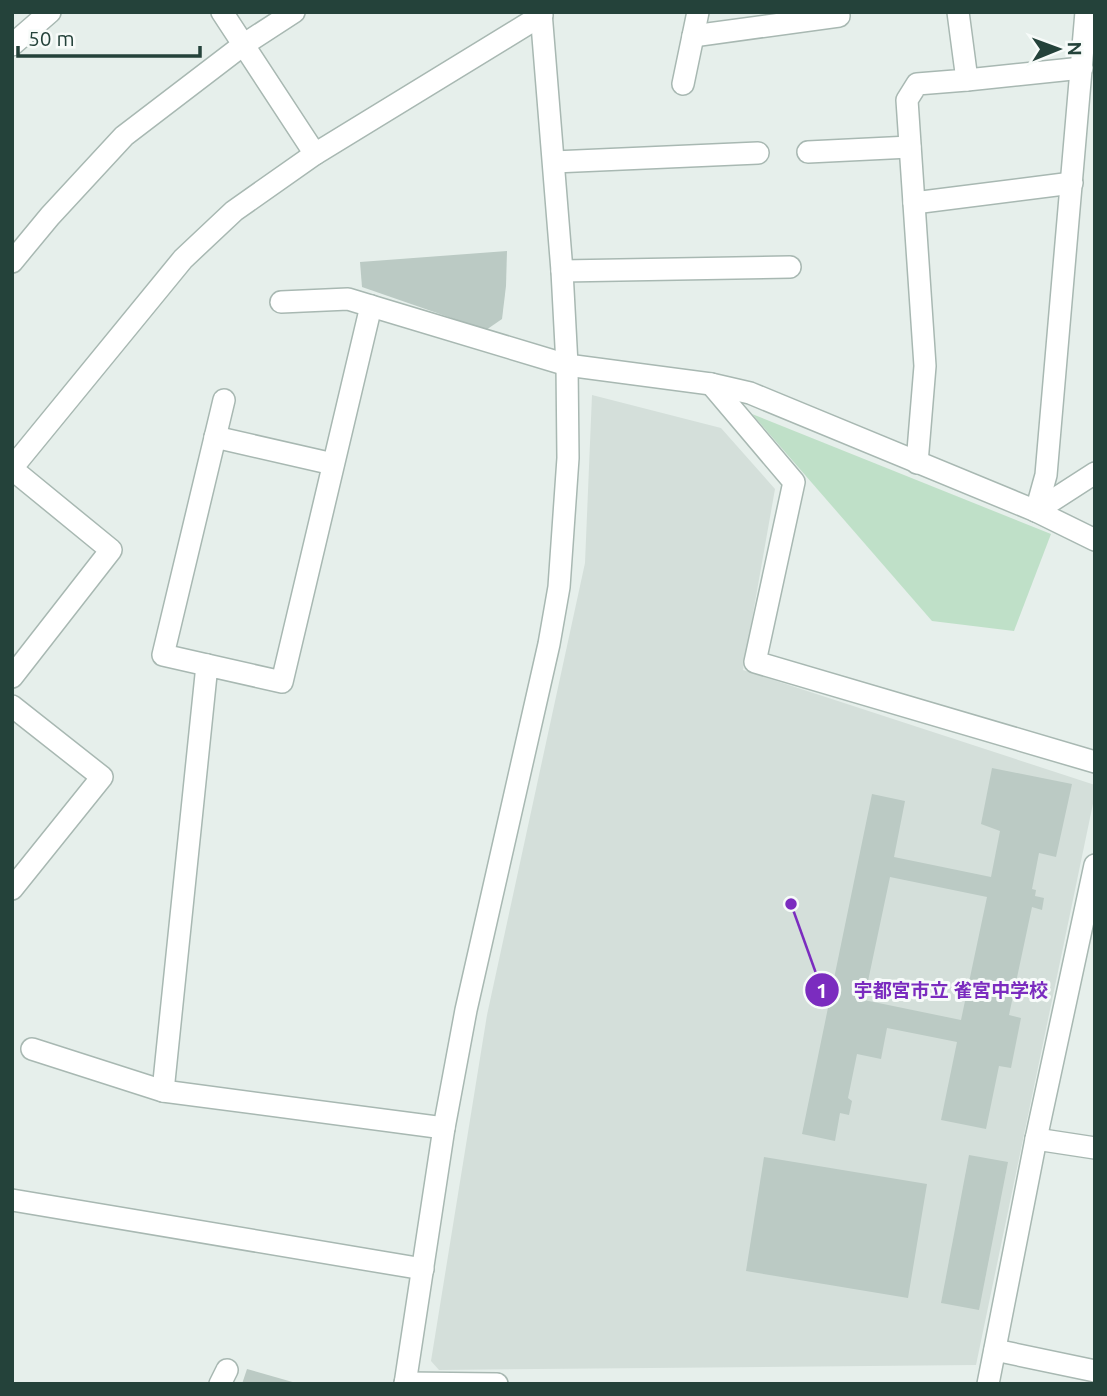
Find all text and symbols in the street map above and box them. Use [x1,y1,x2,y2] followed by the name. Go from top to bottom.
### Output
[18,14,200,58] scale bar
[1023,14,1093,84] north arrow
[28,26,75,50] text: 50 m
[1064,41,1086,56] text: N
[805,970,1062,1010] callout: 宇都宮市立 雀宮中学校
[816,978,828,1002] text: 1
[854,979,1048,1001] text: 宇都宮市立 雀宮中学校

